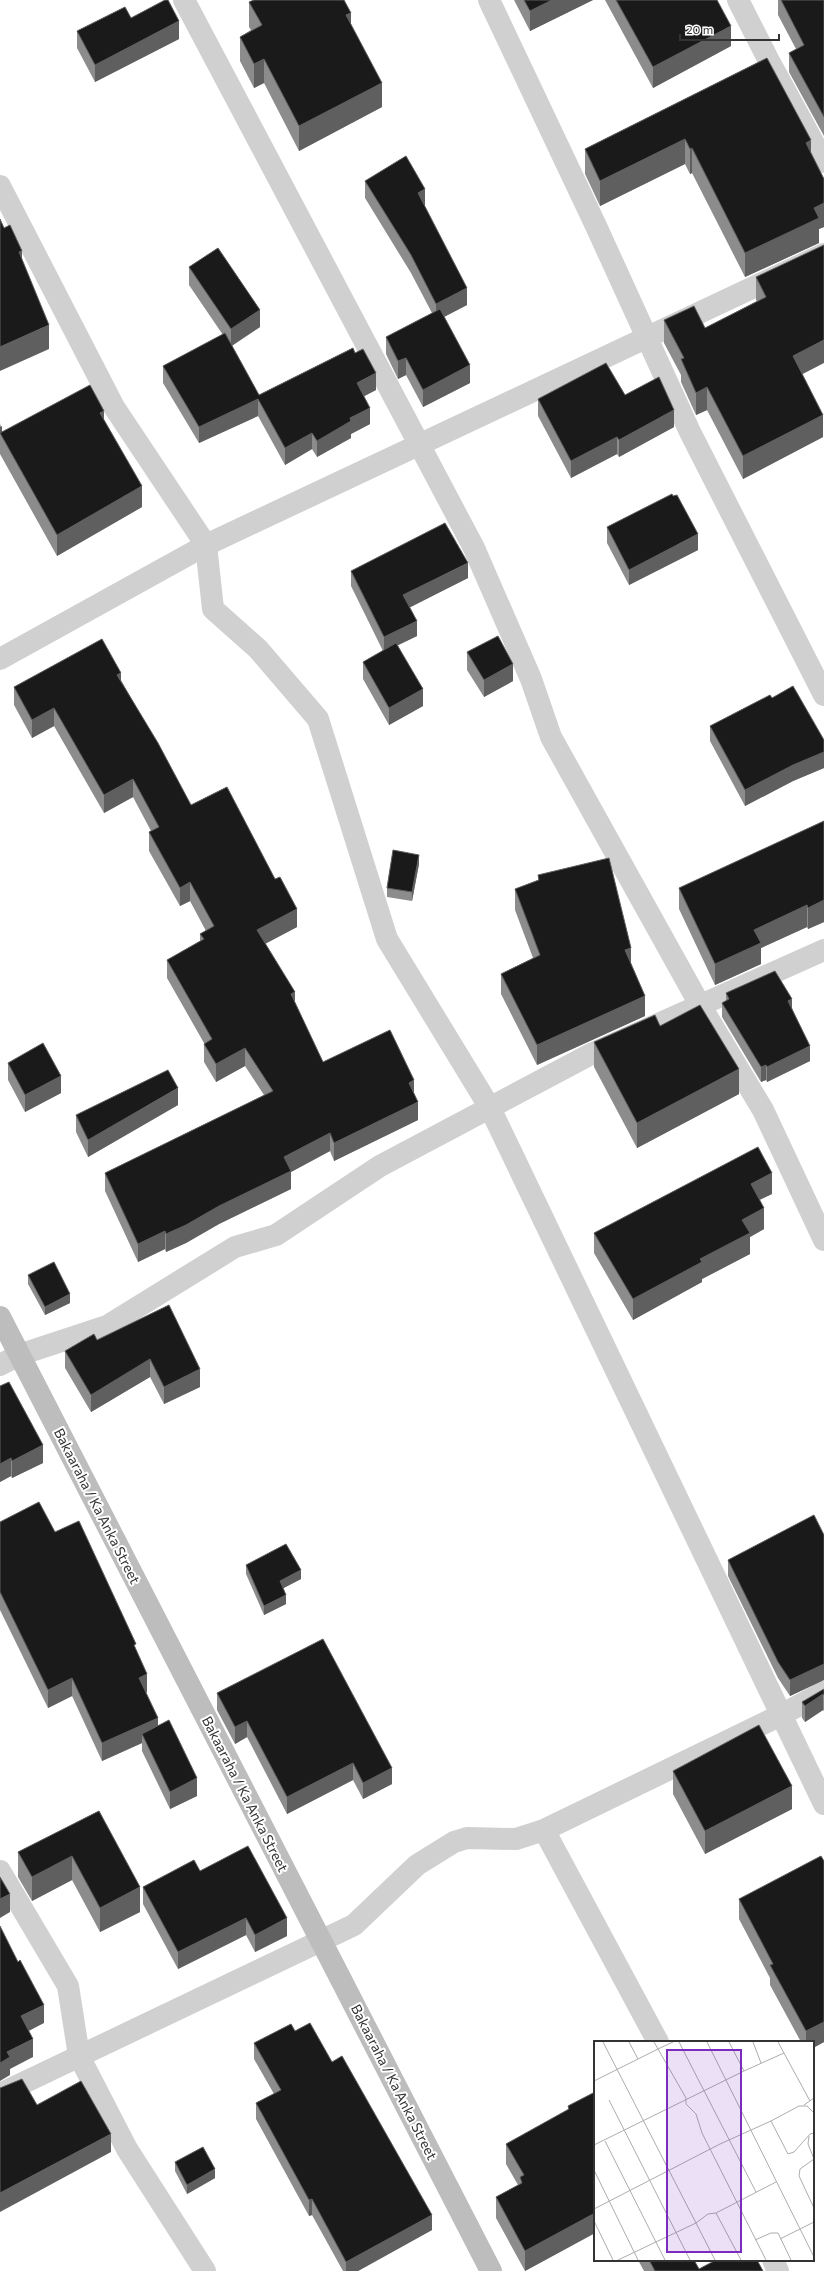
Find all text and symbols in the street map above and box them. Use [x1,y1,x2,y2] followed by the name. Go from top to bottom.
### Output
[680,16,779,42] scale bar
[686,22,713,36] text: 20 m
[51,1425,144,1587] street label: Bakaaraha / Ka Anka Street
[199,1713,292,1875] street label: Bakaaraha / Ka Anka Street
[348,2001,441,2163] street label: Bakaaraha / Ka Anka Street
[594,2041,814,2261] inset map

